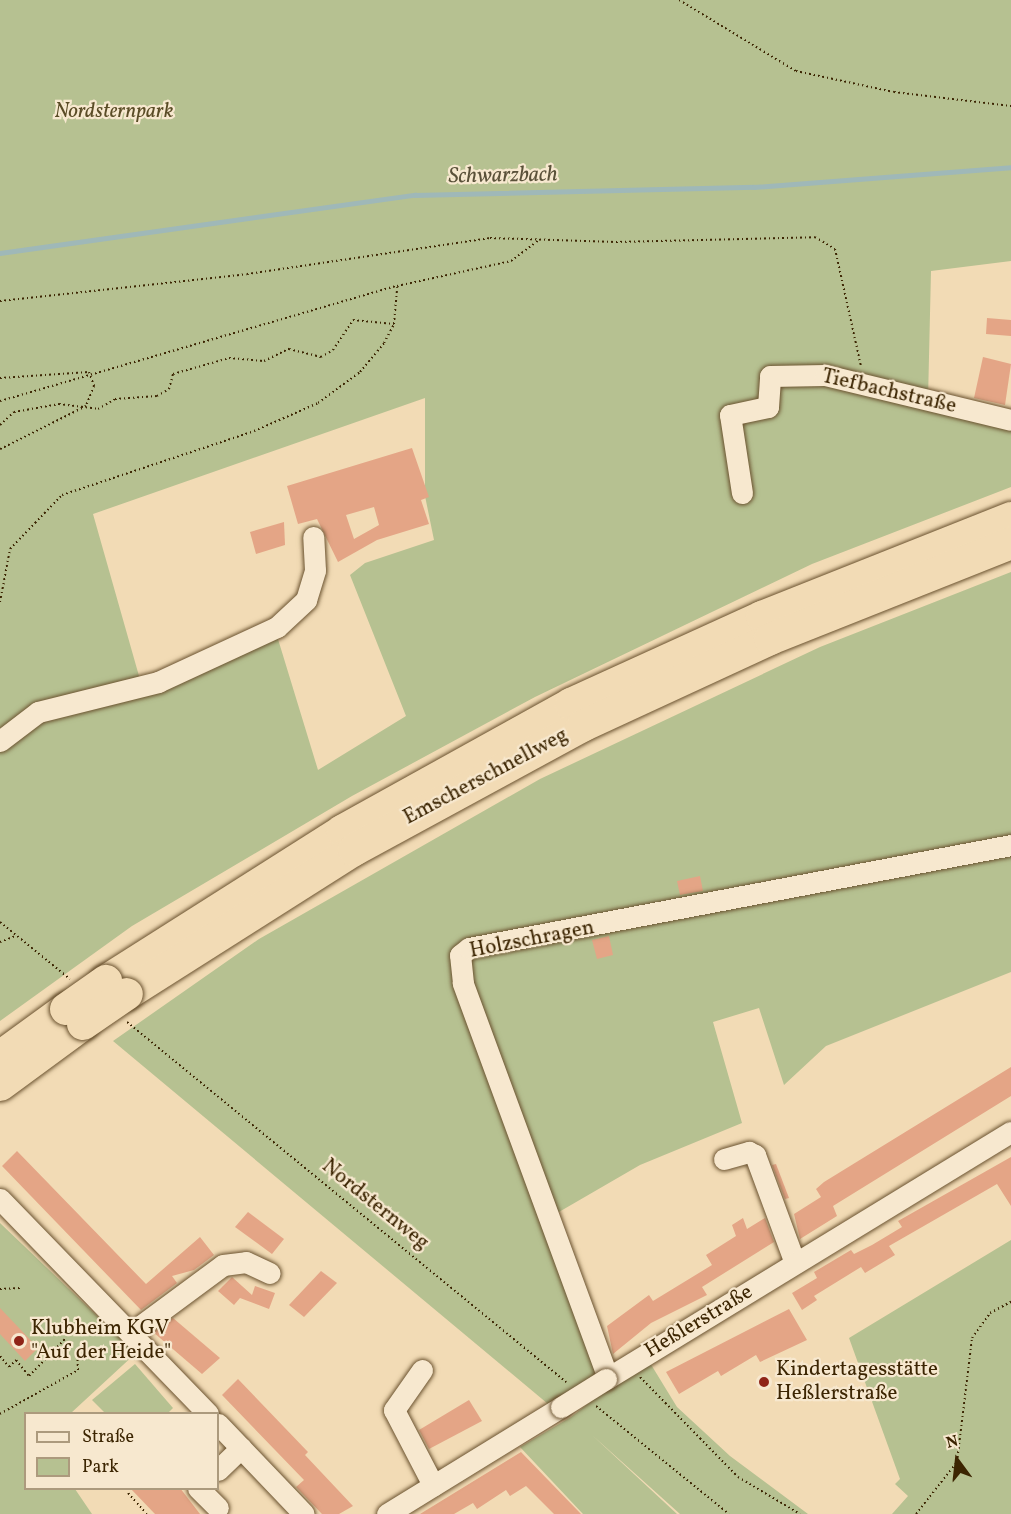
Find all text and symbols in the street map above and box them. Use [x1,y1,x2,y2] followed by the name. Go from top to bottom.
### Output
[55,99,173,125] park label: Nordsternpark
[448,162,558,190] water label: Schwarzbach
[819,364,959,420] street label: Tiefbachstraße
[400,723,572,831] street label: Emscherschnellweg
[468,916,596,964] street label: Holzschragen
[316,1154,434,1256] street label: Nordsternweg
[640,1280,758,1364] street label: Heßlerstraße
[31,1316,169,1366] place label: Klubheim KGV "Auf der Heide"
[12,1334,26,1348] marker: Klubheim KGV "Auf der Heide"
[776,1357,938,1407] place label: Kindertagesstätte Heßlerstraße
[757,1375,771,1389] marker: Kindertagesstätte Heßlerstraße
[24,1412,219,1490] legend
[82,1425,134,1450] text: Straße
[927,1430,987,1490] north arrow
[944,1430,961,1455] text: N
[82,1455,119,1480] text: Park

